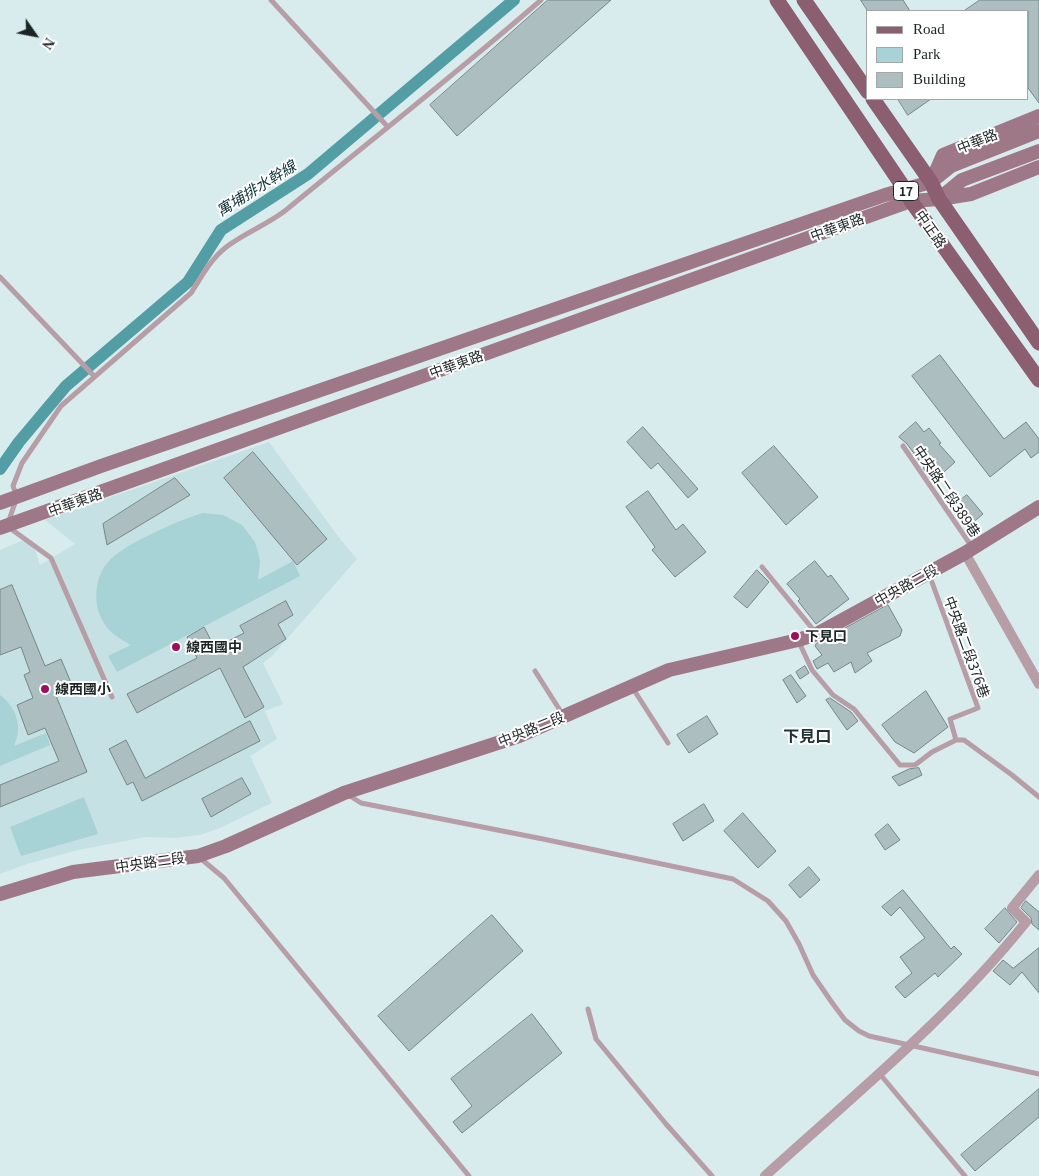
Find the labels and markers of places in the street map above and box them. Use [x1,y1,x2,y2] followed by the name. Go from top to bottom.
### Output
[805,628,847,644] place label: 下見口
[789,630,801,642] marker: 下見口
[186,639,242,655] place label: 線西國中
[170,641,182,653] marker: 線西國中
[55,681,111,697] place label: 線西國小
[39,683,51,695] marker: 線西國小

